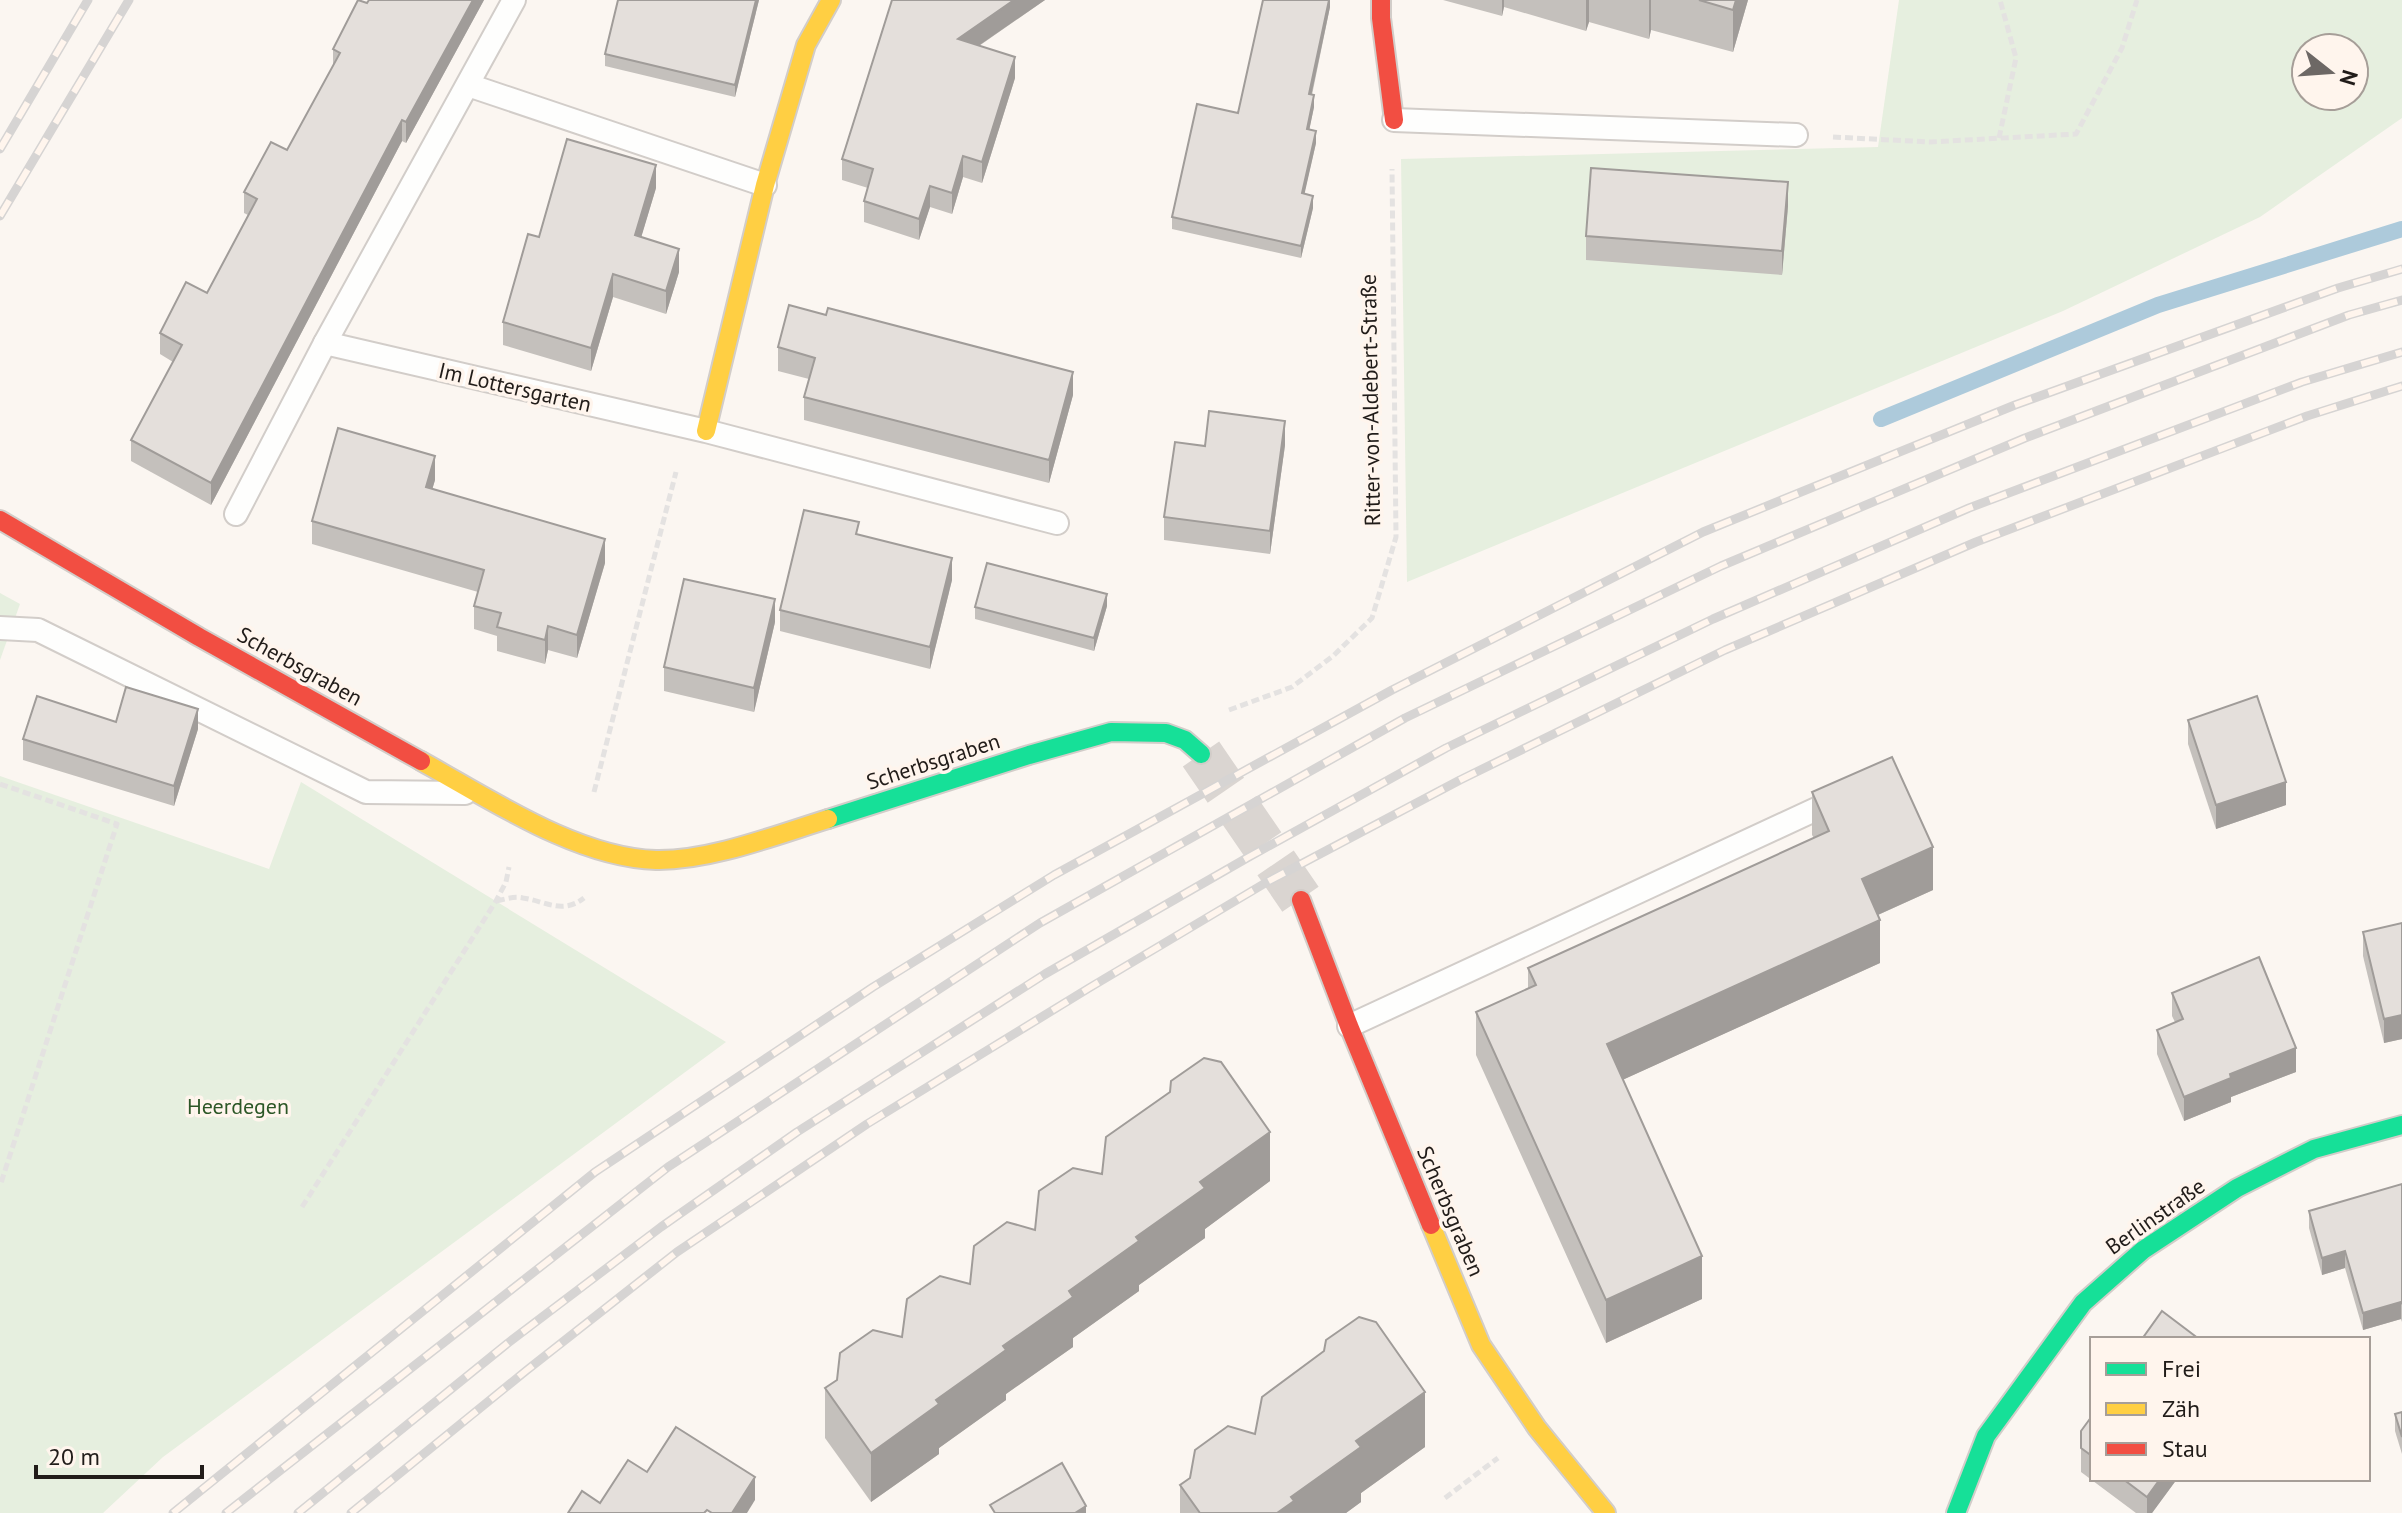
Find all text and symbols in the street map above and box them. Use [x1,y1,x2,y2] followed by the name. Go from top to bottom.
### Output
[2290,32,2370,112] north arrow
[2334,67,2365,89] text: N
[1354,274,1386,526] street label: Ritter-von-Aldebert-Straße
[436,356,594,418] street label: Im Lottersgarten
[233,620,367,712] street label: Scherbsgraben
[863,726,1003,796] street label: Scherbsgraben
[187,1092,289,1120] park label: Heerdegen
[1411,1142,1491,1280] street label: Scherbsgraben
[2100,1172,2210,1260] street label: Berlinstraße
[2090,1337,2370,1481] legend
[2162,1353,2201,1384] text: Frei
[2162,1393,2200,1424] text: Zäh
[36,1429,202,1479] scale bar
[2162,1433,2208,1464] text: Stau
[48,1441,100,1472] text: 20 m

